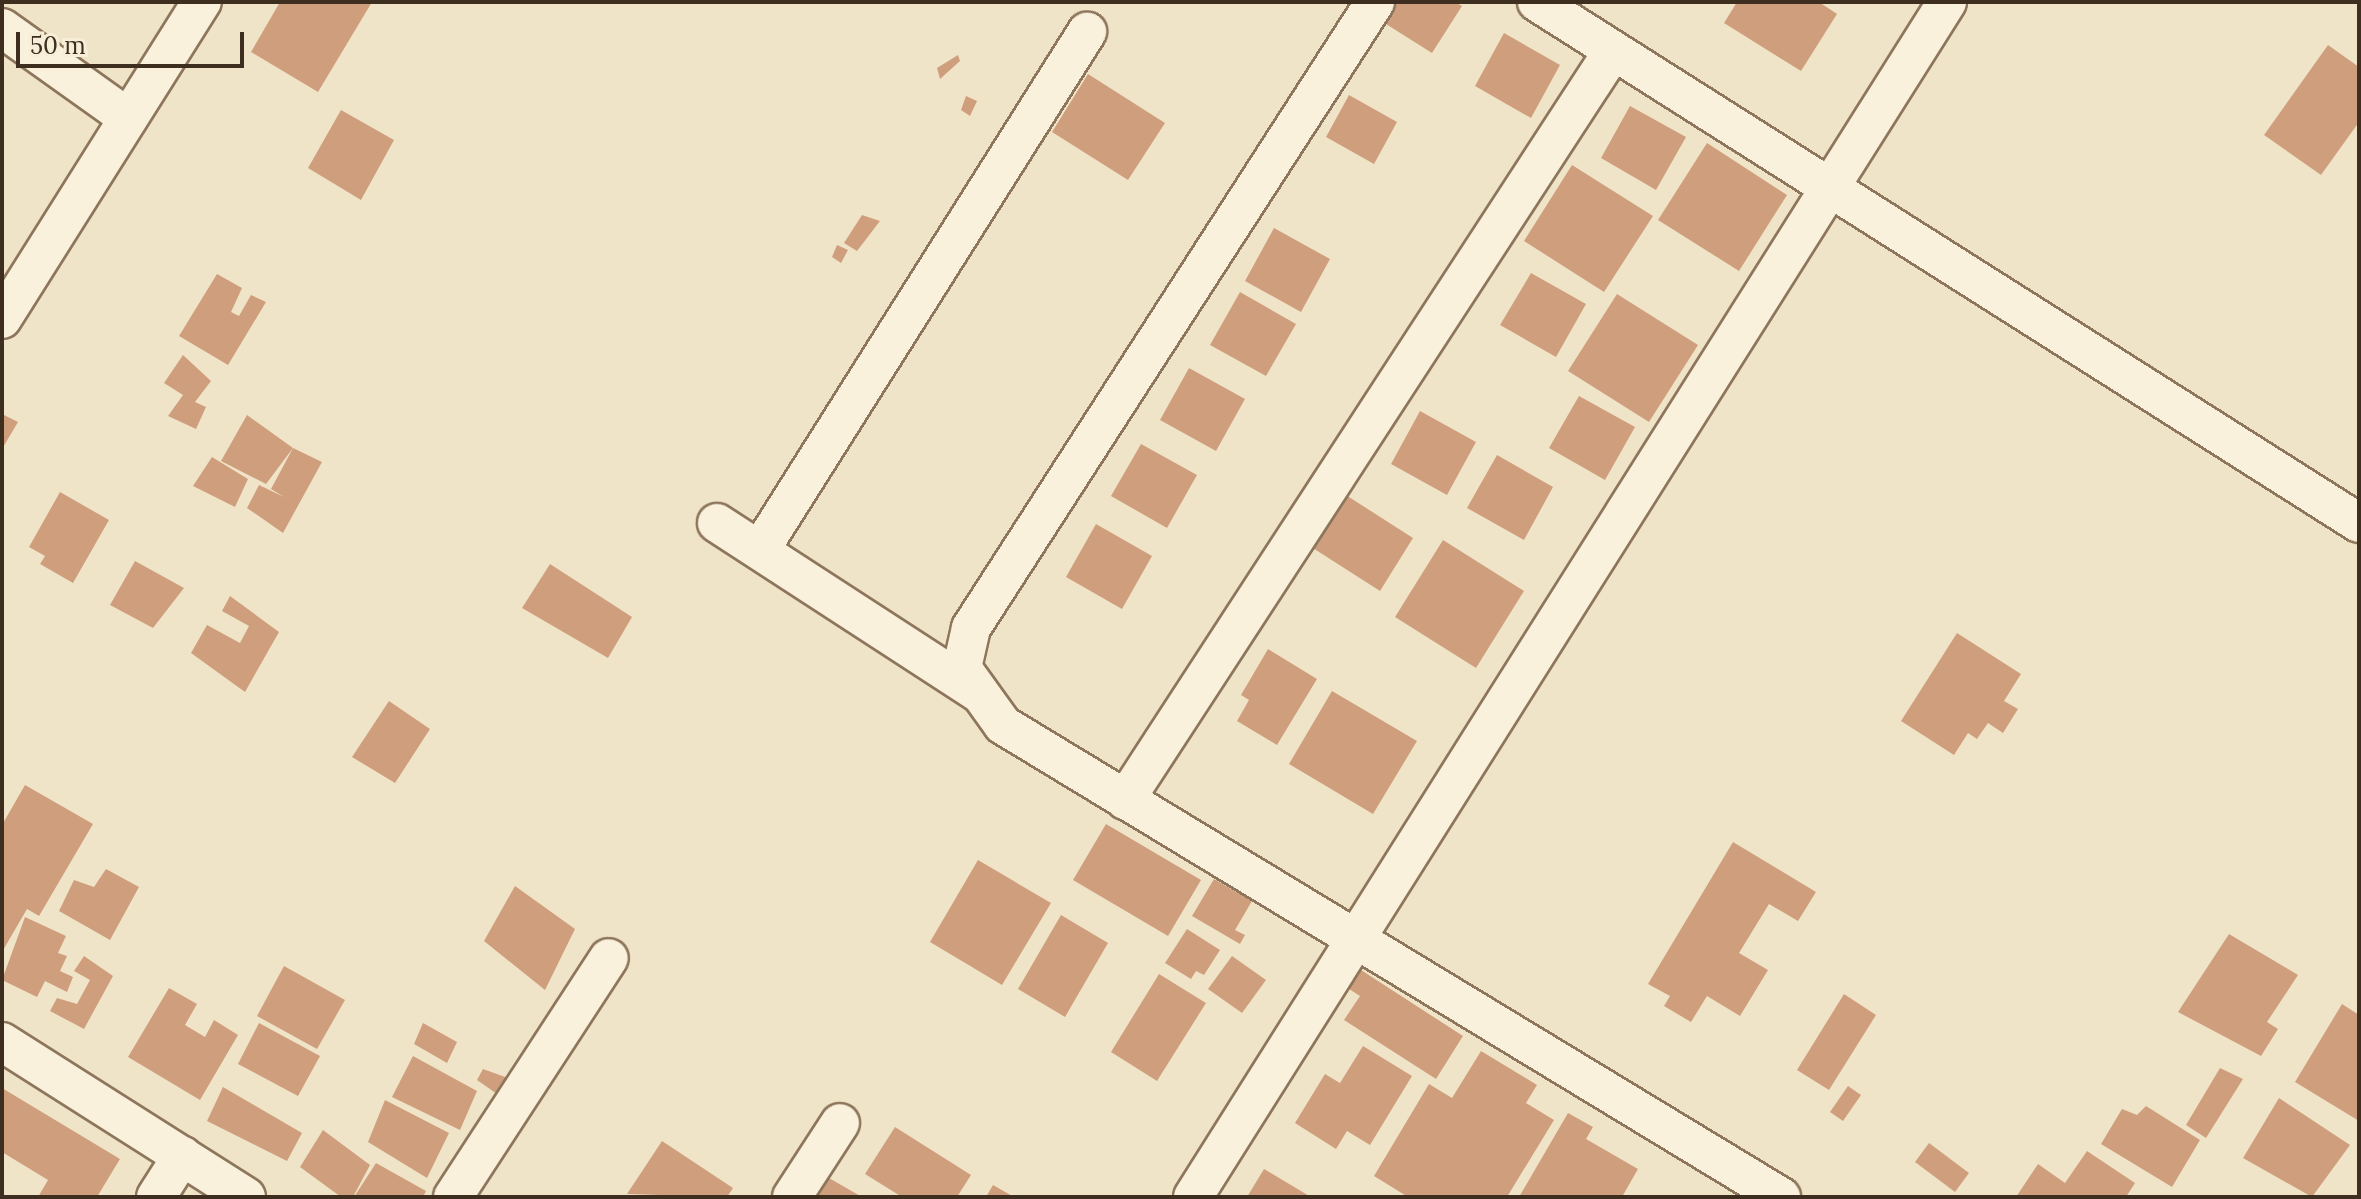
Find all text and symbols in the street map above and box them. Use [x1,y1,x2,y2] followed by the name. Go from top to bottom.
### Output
[20,16,248,66] scale bar
[30,30,86,61] text: 50 m

